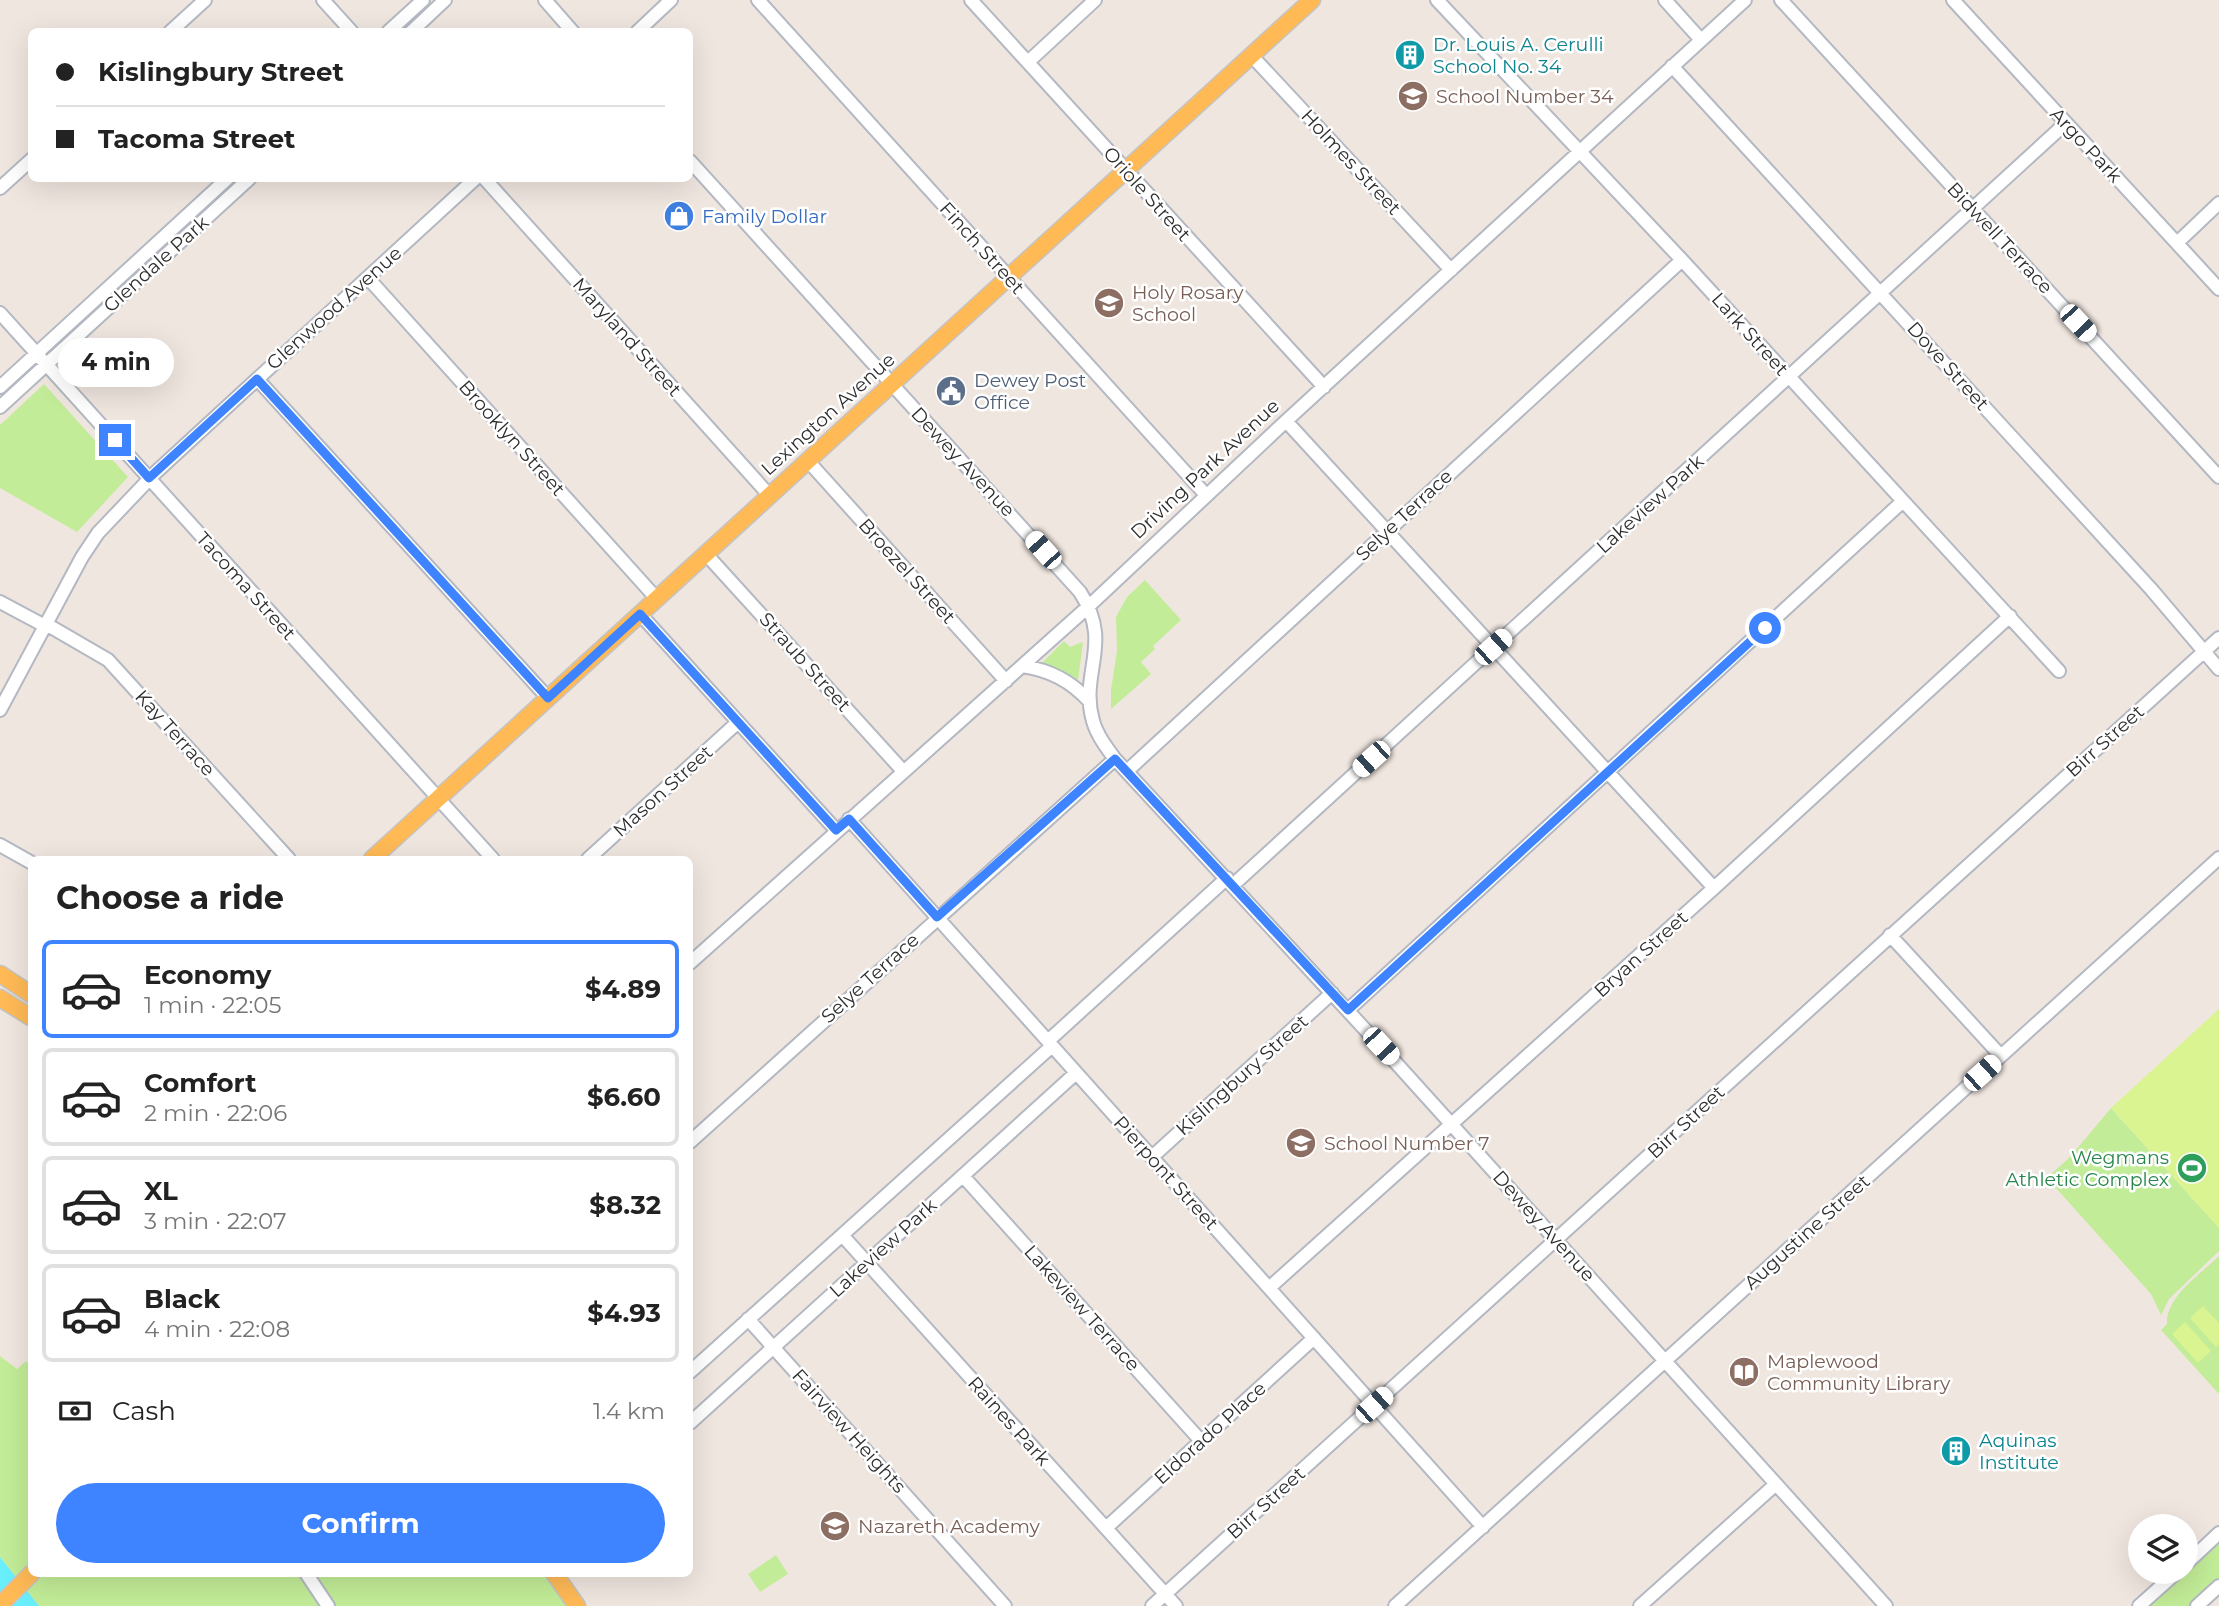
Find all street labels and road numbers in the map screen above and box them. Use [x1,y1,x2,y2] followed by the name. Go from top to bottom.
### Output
[2045,103,2127,188] street label: Argo Park
[1296,104,1406,220] street label: Holmes Street
[1098,142,1196,246] street label: Oriole Street
[1942,177,2058,299] street label: Bidwell Terrace
[935,197,1029,299] street label: Finch Street
[99,210,214,317] street label: Glendale Park
[262,241,406,375] street label: Glenwood Avenue
[568,273,686,401] street label: Maryland Street
[1707,288,1793,380] street label: Lark Street
[1902,317,1994,415] street label: Dove Street
[756,348,900,480] street label: Lexington Avenue
[454,376,570,501] street label: Brooklyn Street
[1126,394,1284,544] street label: Driving Park Avenue
[906,402,1020,522] street label: Dewey Avenue
[1592,449,1709,558] street label: Lakeview Park
[1351,464,1457,566] street label: Selye Terrace
[854,514,960,629] street label: Broezel Street
[191,527,301,645] street label: Tacoma Street
[754,608,856,717] street label: Straub Street
[130,685,220,781] street label: Kay Terrace
[2061,700,2149,782] street label: Birr Street
[609,740,718,842] street label: Mason Street
[1589,906,1693,1002] street label: Bryan Street
[816,928,924,1028] street label: Selye Terrace
[1171,1009,1313,1140] street label: Kislingbury Street
[1643,1080,1730,1163] street label: Birr Street
[1109,1111,1223,1235] street label: Pierpont Street
[1488,1166,1600,1286] street label: Dewey Avenue
[1740,1169,1875,1294] street label: Augustine Street
[825,1193,942,1302] street label: Lakeview Park
[1019,1240,1145,1376] street label: Lakeview Terrace
[787,1364,911,1498] street label: Fairview Heights
[963,1372,1055,1471] street label: Raines Park
[1149,1377,1271,1489] street label: Eldorado Place
[1222,1462,1310,1544] street label: Birr Street

